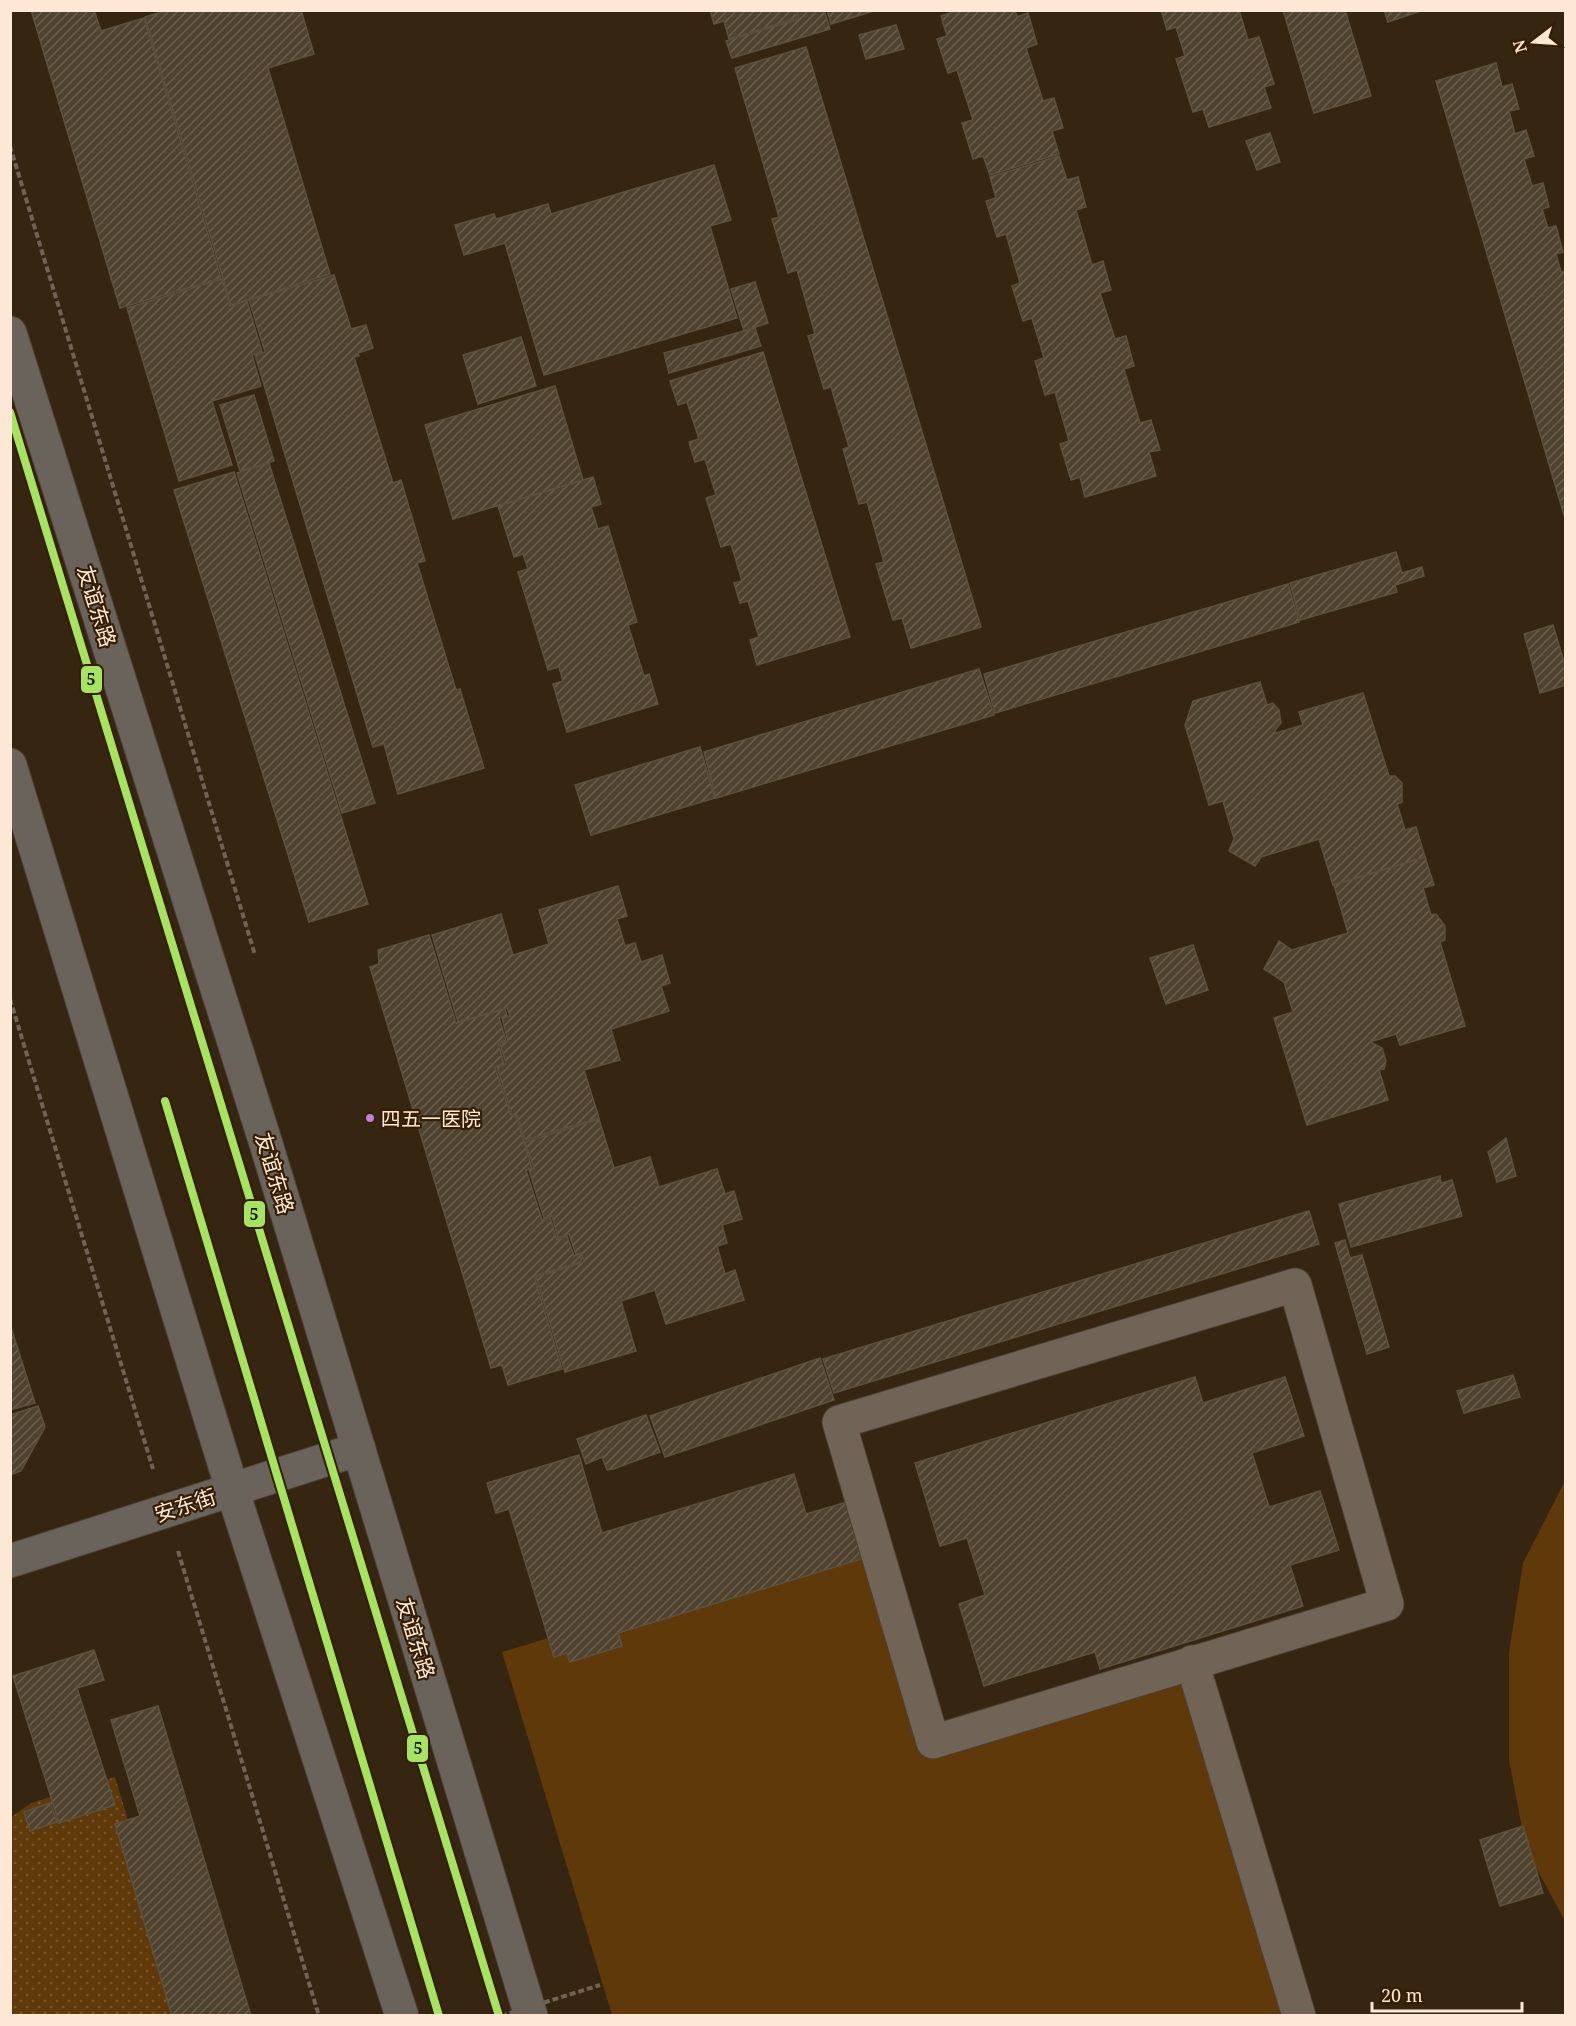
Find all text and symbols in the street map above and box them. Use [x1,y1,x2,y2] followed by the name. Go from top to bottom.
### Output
[1504,12,1564,72] north arrow
[1507,37,1532,56] text: N
[71,562,123,650] street label: 友谊东路
[80,665,103,694] line badge: 5
[86,668,96,690] text: 5
[381,1105,481,1132] place label: 四五一医院
[364,1112,376,1124] marker: 四五一医院
[249,1129,301,1217] street label: 友谊东路
[243,1200,266,1228] line badge: 5
[249,1203,259,1225] text: 5
[151,1482,219,1528] street label: 安东街
[390,1594,442,1682] street label: 友谊东路
[406,1734,429,1763] line badge: 5
[413,1737,423,1759] text: 5
[1372,1975,1522,2013] scale bar
[1381,1983,1423,2007] text: 20 m

